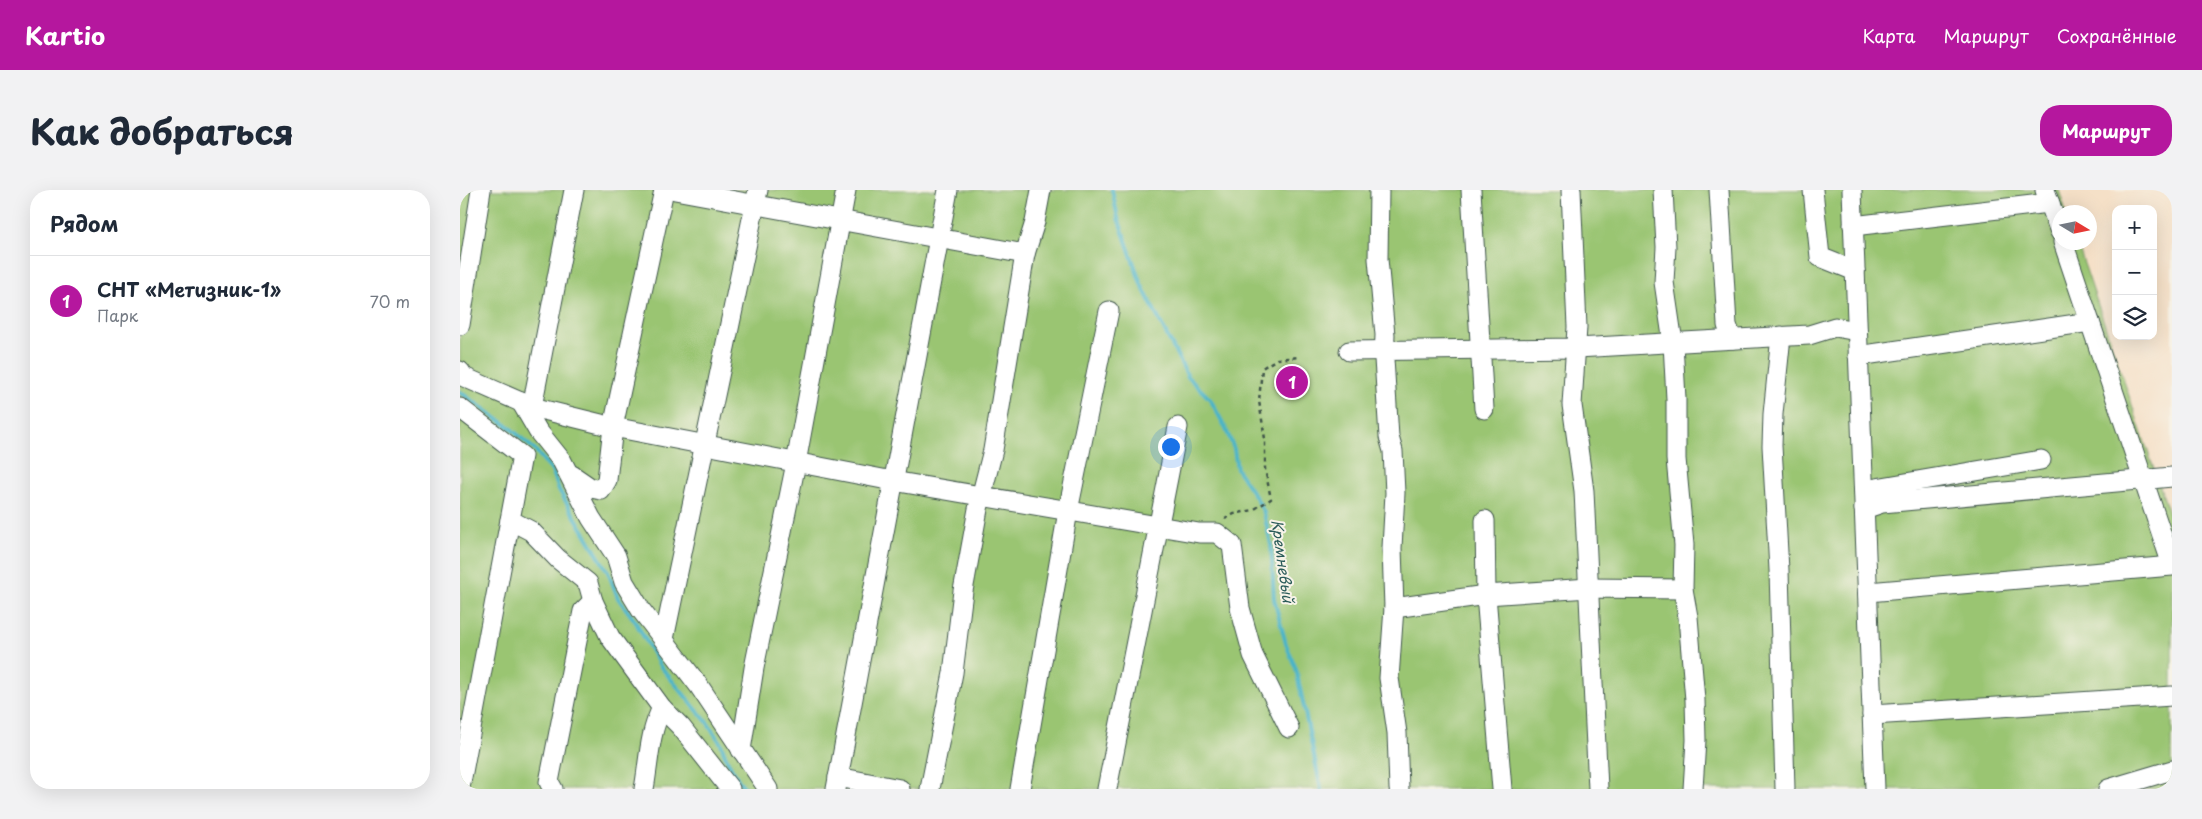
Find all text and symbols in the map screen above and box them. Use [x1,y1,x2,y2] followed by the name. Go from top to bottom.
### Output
[25,17,105,53] text: Kartio
[1863,22,1915,49] text: Карта
[1943,22,2029,49] text: Маршрут
[2057,22,2177,49] text: Сохранённые
[30,104,294,157] text: Как добраться
[2040,105,2172,156] button: Маршрут
[2052,205,2097,250] north arrow
[2112,205,2157,340] map controls
[2112,205,2157,250] button: +
[50,207,118,239] text: Рядом
[2112,250,2157,295] button: −
[97,275,281,303] text: СНТ «Метизник-1»
[62,289,70,313] text: 1
[370,289,410,313] text: 70 m
[2112,295,2157,340] button: layers
[97,303,138,327] text: Парк
[1276,363,1308,401] pin: 1
[1158,434,1184,460] your location
[1266,518,1301,606] water label: Кремневый

